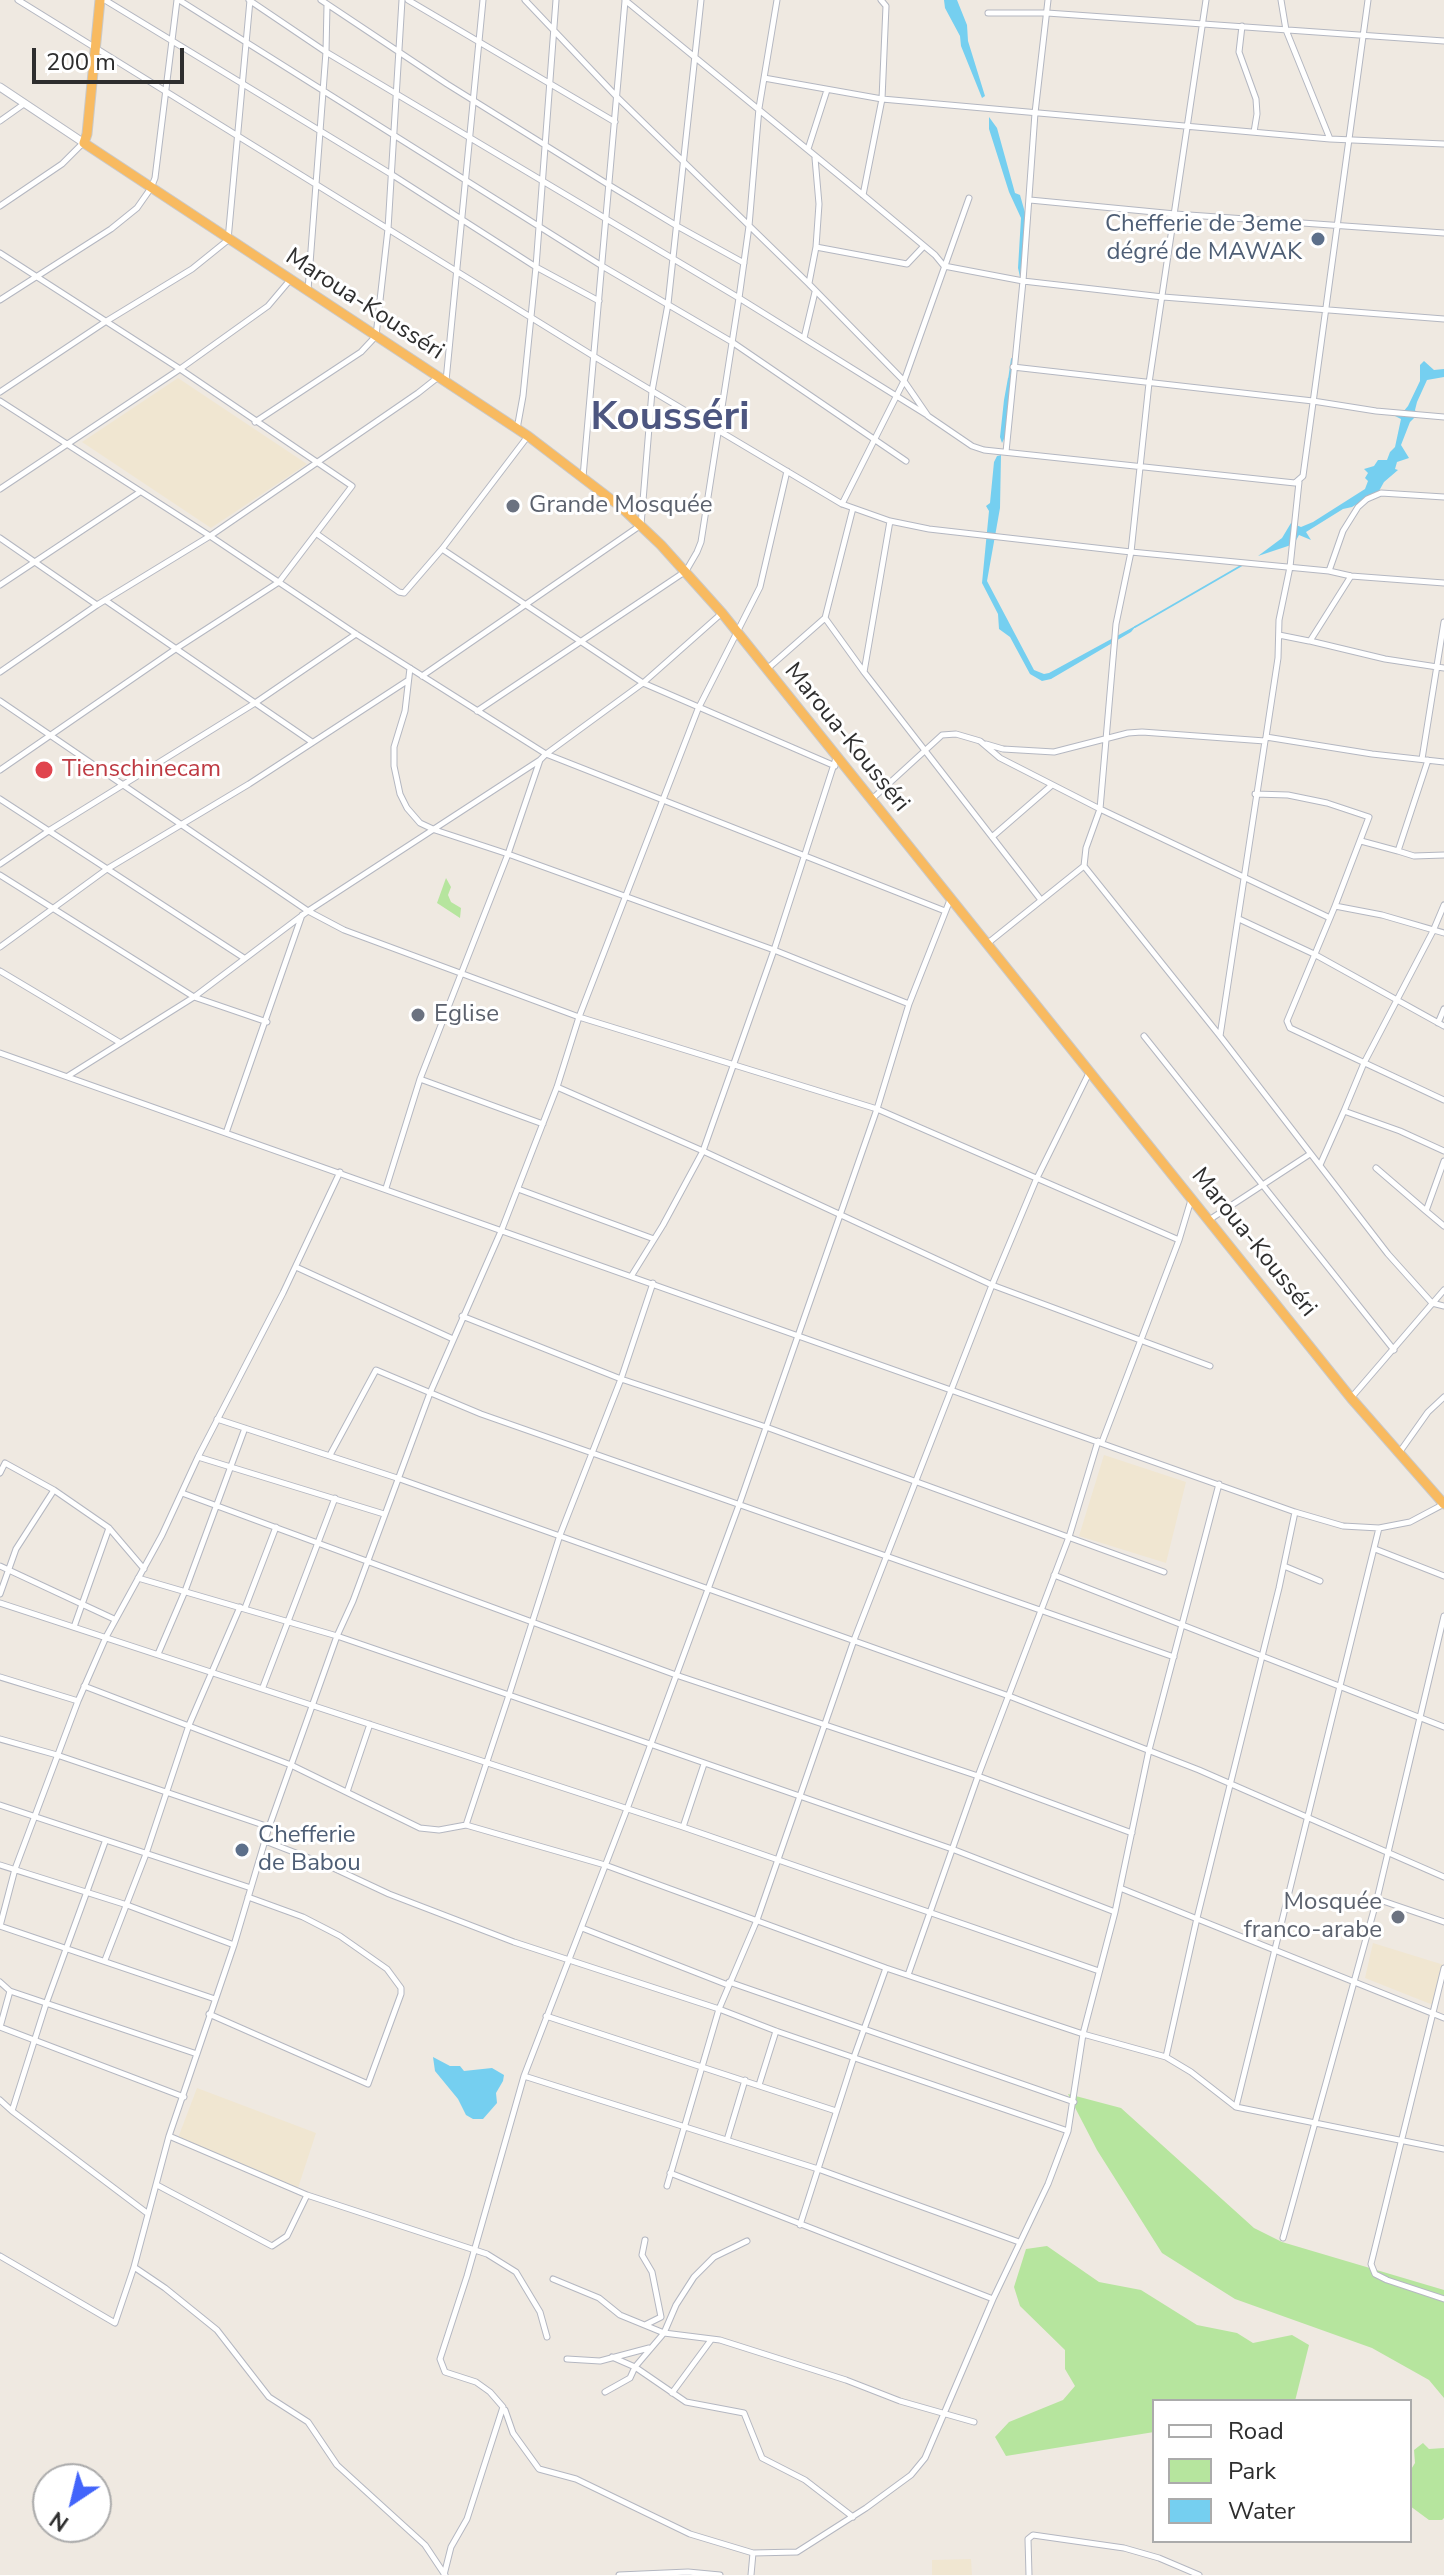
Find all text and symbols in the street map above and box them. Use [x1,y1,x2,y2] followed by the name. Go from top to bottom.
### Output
[36,32,188,82] scale bar
[46,46,116,78] text: 200 m
[1105,211,1302,267] place label: Chefferie de 3eme dégré de MAWAK
[1309,230,1327,248] marker: Chefferie de 3eme dégré de MAWAK
[279,243,449,367] street label: Maroua-Kousséri
[591,395,749,443] district label: Kousséri
[529,492,713,520] place label: Grande Mosquée
[504,497,522,515] marker: Grande Mosquée
[777,658,915,818] street label: Maroua-Kousséri
[62,756,221,784] place label: Tienschinecam
[33,759,55,781] marker: Tienschinecam
[434,1001,499,1029] place label: Eglise
[409,1006,427,1024] marker: Eglise
[1184,1163,1322,1323] street label: Maroua-Kousséri
[258,1822,361,1878] place label: Chefferie de Babou
[233,1841,251,1859] marker: Chefferie de Babou
[1244,1889,1382,1945] place label: Mosquée franco-arabe
[1389,1908,1407,1926] marker: Mosquée franco-arabe
[1152,2399,1412,2543] legend
[1228,2415,1284,2447] text: Road
[1228,2455,1276,2487] text: Park
[32,2463,112,2543] north arrow
[1228,2495,1295,2527] text: Water
[44,2504,75,2538] text: N

